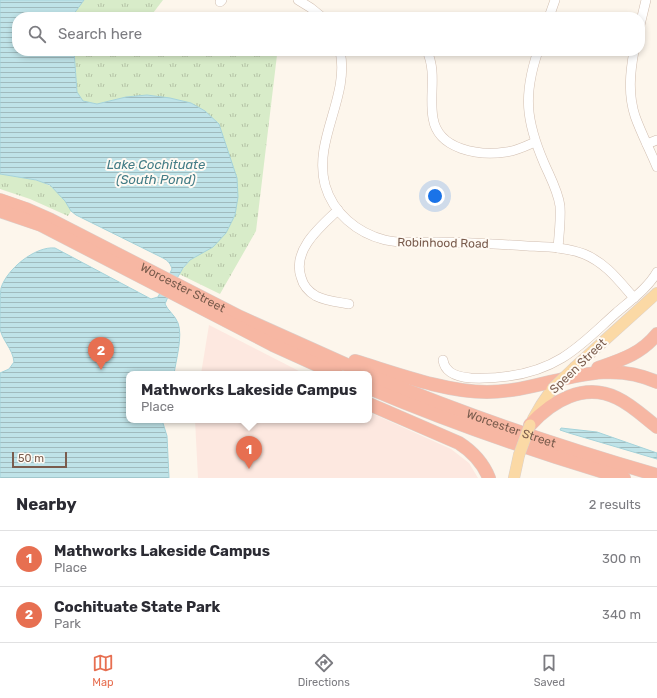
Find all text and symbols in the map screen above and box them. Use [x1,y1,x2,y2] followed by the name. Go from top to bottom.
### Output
[12,12,645,56] search box
[26,23,48,45] icon: search
[58,25,142,43] text: Search here
[107,157,205,187] water label: Lake Cochituate (South Pond)
[425,186,445,206] your location
[397,235,489,251] street label: Robinhood Road
[138,260,228,315] street label: Worcester Street
[547,335,609,396] street label: Speen Street
[88,337,114,370] pin: 2
[126,371,372,423] popup
[141,381,357,399] text: Mathworks Lakeside Campus
[141,399,174,414] text: Place
[465,407,558,451] street label: Worcester Street
[236,436,262,469] pin: 1
[12,450,67,469] scale bar
[18,452,44,465] text: 50 m
[16,494,77,514] text: Nearby
[589,497,641,512] text: 2 results
[54,542,270,560] text: Mathworks Lakeside Campus
[26,551,32,566] text: 1
[602,551,641,566] text: 300 m
[54,560,87,575] text: Place
[54,598,220,616] text: Cochituate State Park
[25,607,33,622] text: 2
[602,607,641,622] text: 340 m
[54,616,81,631] text: Park
[92,652,114,689] tab: Map
[298,652,350,689] tab: Directions
[534,652,565,689] tab: Saved

